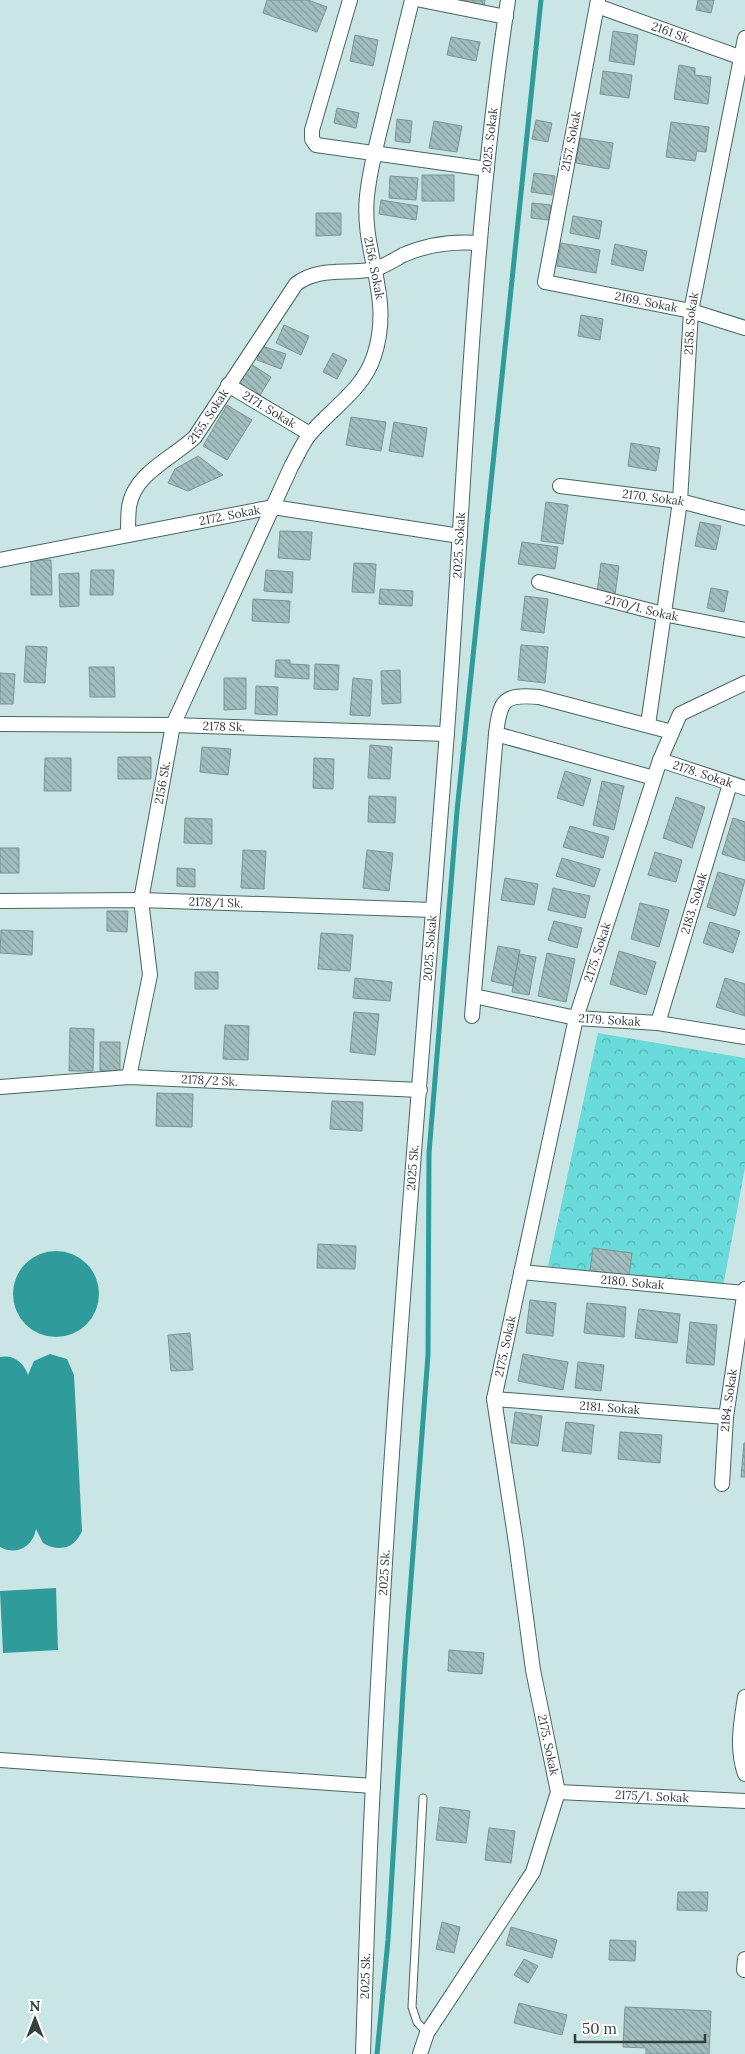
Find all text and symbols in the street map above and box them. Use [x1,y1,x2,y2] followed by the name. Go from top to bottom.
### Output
[649,18,694,46] street label: 2161 Sk.
[478,106,500,174] street label: 2025. Sokak
[557,109,584,172] street label: 2157. Sokak
[361,235,388,301] street label: 2156. Sokak
[614,288,679,315] street label: 2169. Sokak
[680,290,702,356] street label: 2158. Sokak
[184,386,232,447] street label: 2155. Sokak
[240,387,299,431] street label: 2171. Sokak
[621,486,687,509] street label: 2170. Sokak
[198,502,262,528] street label: 2172. Sokak
[449,511,468,579] street label: 2025. Sokak
[604,591,680,624] street label: 2170/1. Sokak
[203,718,246,734] street label: 2178 Sk.
[671,757,735,791] street label: 2178. Sokak
[151,760,173,805] street label: 2156 Sk.
[677,870,710,936] street label: 2183. Sokak
[188,894,244,911] street label: 2178/1 Sk.
[419,914,440,982] street label: 2025. Sokak
[580,920,614,984] street label: 2175. Sokak
[578,1010,642,1029] street label: 2179. Sokak
[181,1071,238,1089] street label: 2178/2 Sk.
[403,1144,422,1191] street label: 2025 Sk.
[600,1272,666,1293] street label: 2180. Sokak
[491,1314,519,1378] street label: 2175. Sokak
[717,1367,740,1432] street label: 2184. Sokak
[579,1398,641,1417] street label: 2181. Sokak
[375,1549,393,1596] street label: 2025 Sk.
[535,1713,562,1777] street label: 2175. Sokak
[615,1787,690,1805] street label: 2175/1. Sokak
[357,1953,373,1999] street label: 2025 Sk.
[10,1994,60,2044] north arrow
[30,1997,41,2015] text: N
[575,2012,705,2044] scale bar
[582,2019,617,2038] text: 50 m

